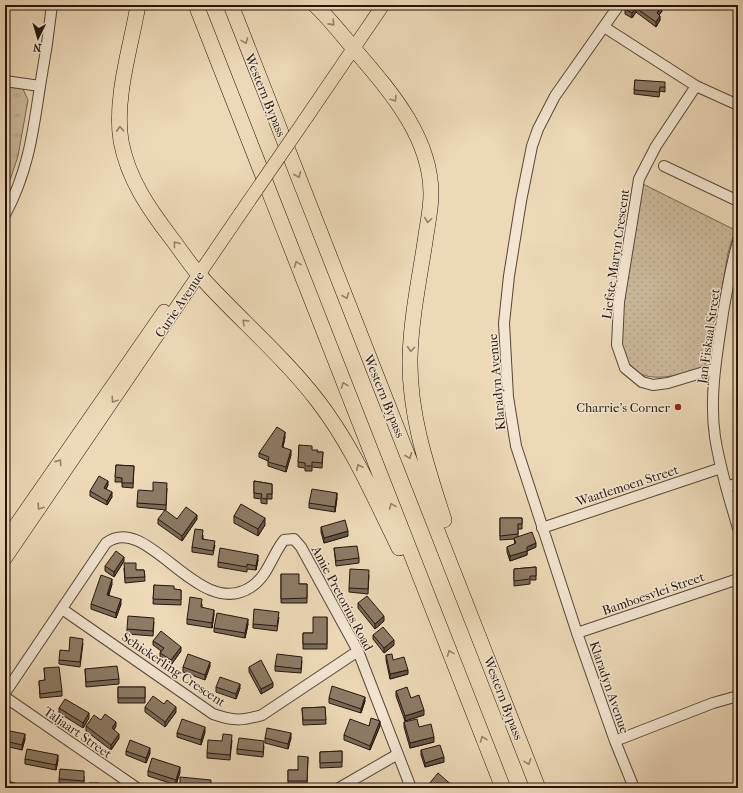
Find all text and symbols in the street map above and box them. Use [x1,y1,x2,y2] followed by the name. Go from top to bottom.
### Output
[18,18,58,58] north arrow
[327,18,335,26] one-way arrow
[240,38,248,45] one-way arrow
[32,41,42,54] text: N
[242,51,289,139] street label: Western Bypass
[389,95,397,102] one-way arrow
[116,126,125,132] one-way arrow
[293,172,301,179] one-way arrow
[599,188,632,320] street label: Liefste Maryn Crescent
[424,217,433,223] one-way arrow
[174,242,181,249] one-way arrow
[293,260,301,267] one-way arrow
[152,268,207,340] street label: Curie Avenue
[694,287,723,386] street label: Jan Fiskaal Street
[341,293,349,300] one-way arrow
[242,319,250,327] one-way arrow
[485,333,508,431] street label: Klaradyn Avenue
[406,346,415,352] one-way arrow
[361,352,408,440] street label: Western Bypass
[341,381,349,388] one-way arrow
[111,396,119,403] one-way arrow
[576,400,670,415] place label: Charrie's Corner
[673,402,683,412] marker: Charrie's Corner
[404,453,412,460] one-way arrow
[54,459,62,466] one-way arrow
[573,462,681,509] street label: Waatlemoen Street
[357,464,364,471] one-way arrow
[388,502,396,509] one-way arrow
[38,503,45,510] one-way arrow
[308,543,377,654] street label: Amie Pretorius Road
[600,569,707,618] street label: Bamboesvlei Street
[119,629,229,710] street label: Schickerling Crescent
[587,639,633,736] street label: Klaradyn Avenue
[446,649,454,656] one-way arrow
[480,653,526,742] street label: Western Bypass
[41,703,115,762] street label: Taljaart Street
[480,735,488,742] one-way arrow
[524,758,532,765] one-way arrow

